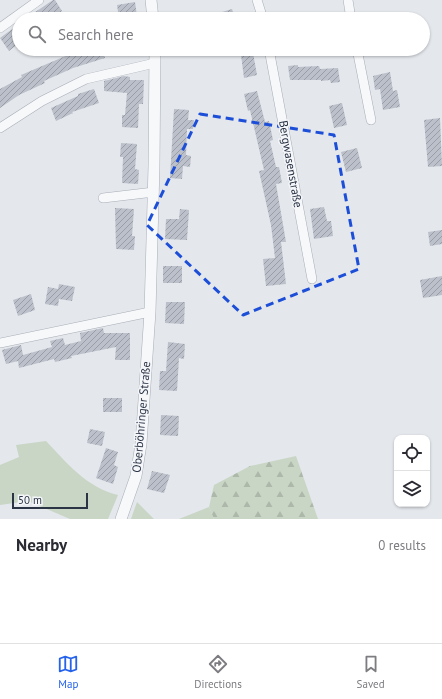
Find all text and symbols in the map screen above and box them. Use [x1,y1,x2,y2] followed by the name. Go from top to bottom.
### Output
[12,12,430,56] search box
[26,23,48,45] icon: search
[58,25,134,44] text: Search here
[276,119,306,209] street label: Bergwasenstraße
[129,361,153,473] street label: Oberböhringer Straße
[394,435,430,507] map controls
[394,435,430,471] button: locate
[394,471,430,507] button: layers
[12,491,88,510] scale bar
[18,493,42,507] text: 50 m
[16,534,67,556] text: Nearby
[378,537,426,554] text: 0 results
[57,653,79,691] tab: Map
[194,653,242,691] tab: Directions
[357,653,385,691] tab: Saved

